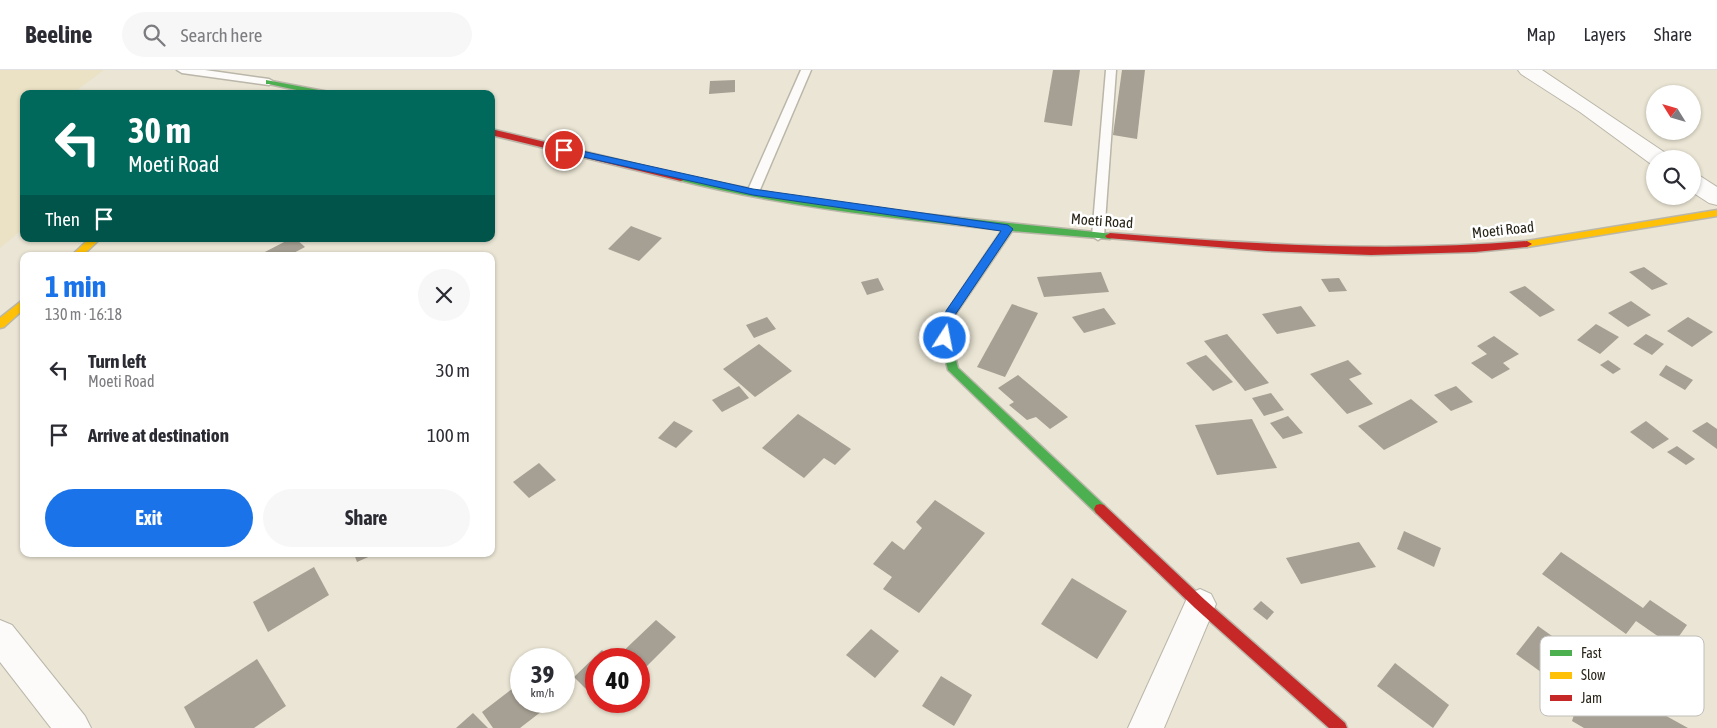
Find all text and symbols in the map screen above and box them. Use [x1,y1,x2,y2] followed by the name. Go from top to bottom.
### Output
[122,12,472,57] search box
[25,21,92,48] text: Beeline
[140,21,168,49] icon: search
[180,24,262,46] text: Search here
[1526,24,1555,45] text: Map
[1583,24,1626,45] text: Layers
[1654,24,1692,45] text: Share
[1646,85,1701,140] north arrow
[1646,85,1701,205] map controls
[45,110,110,175] icon: left
[128,110,191,150] text: 30 m
[543,129,585,171] pin
[550,136,578,164] icon: arrive
[1646,150,1701,205] button: search
[128,151,219,177] text: Moeti Road
[90,205,118,233] icon: arrive
[45,208,80,230] text: Then
[1070,210,1134,231] street label: Moeti Road
[1471,218,1535,241] street label: Moeti Road
[45,269,106,303] text: 1 min
[418,269,470,321] button: close
[45,305,122,323] text: 130 m · 16:18
[918,311,970,363] position arrow
[88,350,146,372] text: Turn left
[45,356,73,384] icon: left
[436,359,470,381] text: 30 m
[88,372,155,390] text: Moeti Road
[45,421,73,449] icon: arrive
[88,424,229,446] text: Arrive at destination
[427,424,470,446] text: 100 m
[45,489,253,547] button: Exit
[263,489,470,547] button: Share
[1540,636,1704,716] legend
[1581,645,1602,661] text: Fast
[585,648,650,713] speed limit sign: 40
[531,660,554,688] text: 39
[1581,667,1606,683] text: Slow
[531,686,554,700] text: km/h
[1581,690,1602,706] text: Jam

